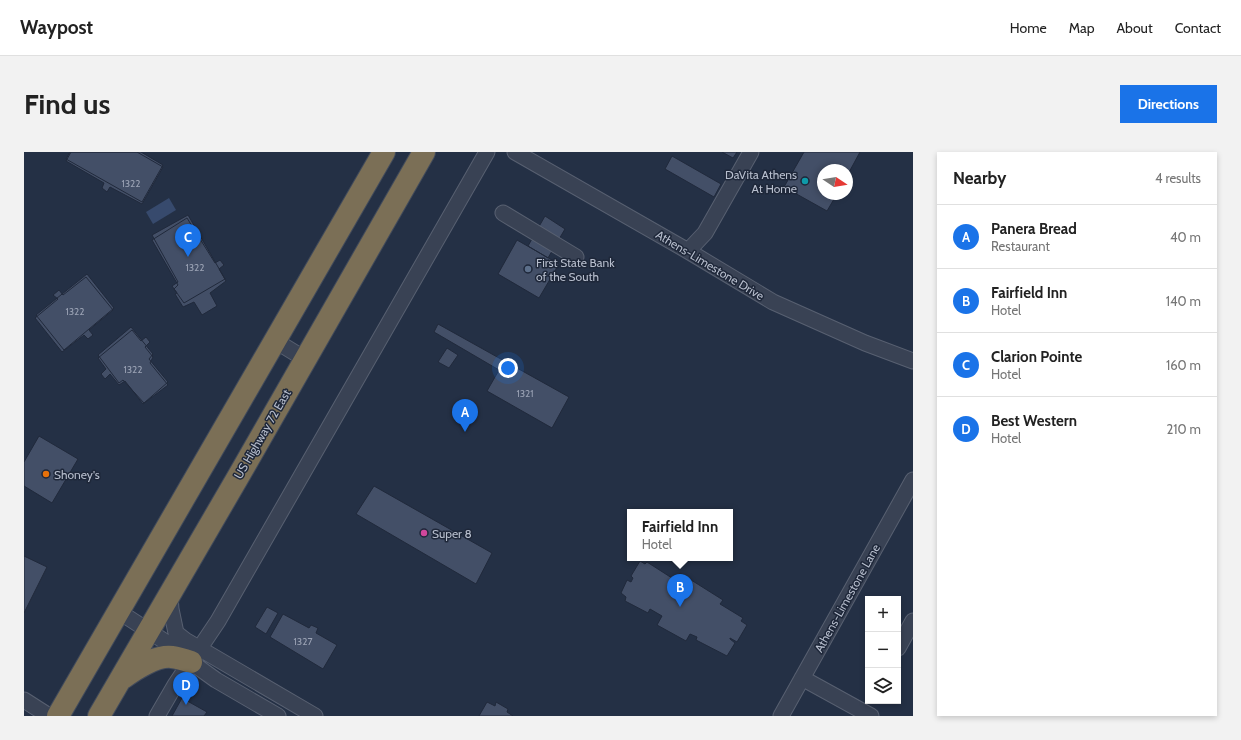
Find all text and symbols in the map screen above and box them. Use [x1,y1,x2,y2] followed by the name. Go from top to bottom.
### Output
[20,16,93,39] text: Waypost
[1010,19,1047,37] text: Home
[1069,19,1094,37] text: Map
[1116,19,1153,37] text: About
[1175,19,1221,37] text: Contact
[1120,85,1217,123] button: Directions
[24,87,110,121] text: Find us
[817,164,853,200] north arrow
[725,167,797,196] place label: DaVita Athens At Home
[953,168,1006,188] text: Nearby
[1155,170,1201,186] text: 4 results
[800,176,810,186] marker: DaVita Athens At Home
[121,177,141,190] house number: 1322
[991,220,1077,238] text: Panera Bread
[175,224,201,257] pin: C
[653,227,767,303] street label: Athens-Limestone Drive
[962,229,970,245] text: A
[1170,229,1201,245] text: 40 m
[991,238,1050,254] text: Restaurant
[536,255,615,284] place label: First State Bank of the South
[185,261,205,274] house number: 1322
[523,264,533,274] marker: First State Bank of the South
[991,284,1067,302] text: Fairfield Inn
[962,293,970,309] text: B
[1166,293,1201,309] text: 140 m
[991,302,1021,318] text: Hotel
[65,305,85,318] house number: 1322
[991,348,1082,366] text: Clarion Pointe
[962,357,970,373] text: C
[1166,357,1201,373] text: 160 m
[498,358,518,378] your location
[123,363,143,376] house number: 1322
[991,366,1021,382] text: Hotel
[230,386,294,482] street label: US Highway 72 East
[516,387,534,400] house number: 1321
[452,399,478,432] pin: A
[991,412,1077,430] text: Best Western
[961,421,971,437] text: D
[1167,421,1201,437] text: 210 m
[991,430,1021,446] text: Hotel
[54,467,100,482] place label: Shoney's
[41,469,51,479] marker: Shoney's
[627,509,733,561] popup
[642,518,718,536] text: Fairfield Inn
[432,526,472,541] place label: Super 8
[419,528,429,538] marker: Super 8
[642,536,672,552] text: Hotel
[811,541,883,655] street label: Athens-Limestone Lane
[667,574,693,607] pin: B
[865,596,901,704] map controls
[865,596,901,632] button: +
[865,632,901,668] button: −
[294,635,312,648] house number: 1327
[865,668,901,704] button: layers
[173,672,199,705] pin: D

